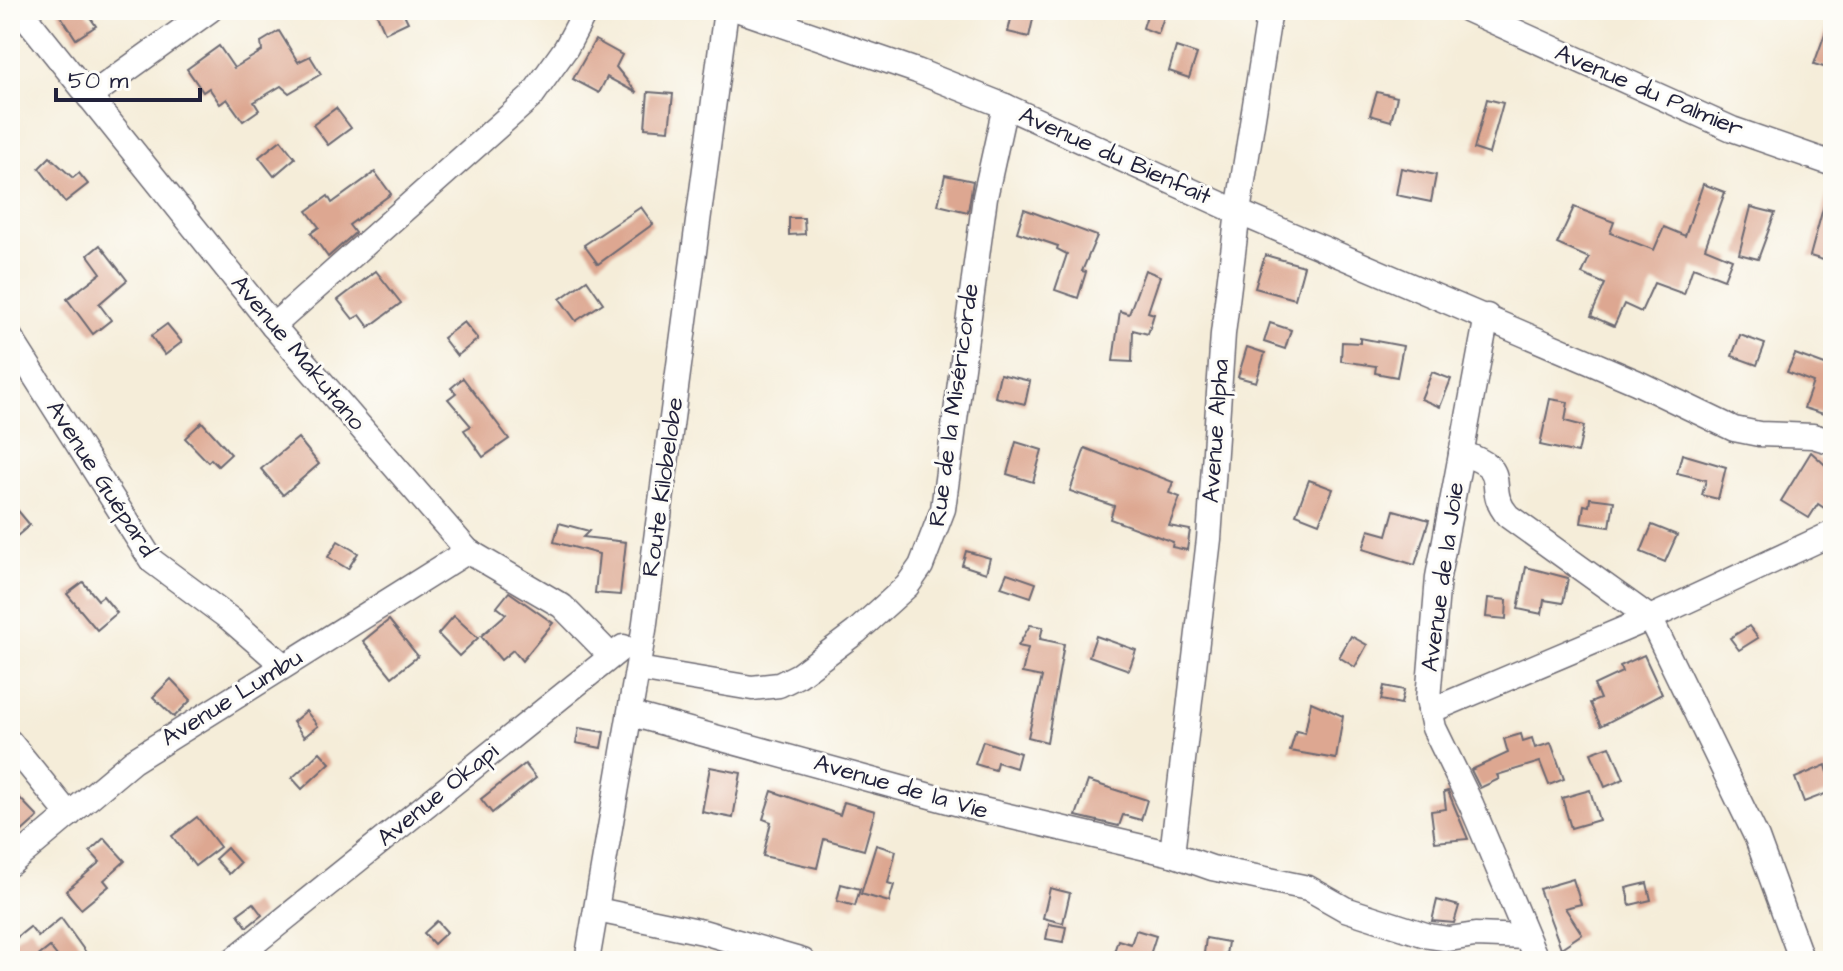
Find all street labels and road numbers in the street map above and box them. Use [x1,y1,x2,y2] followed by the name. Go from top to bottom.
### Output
[1550,36,1748,146] street label: Avenue du Palmier
[1013,98,1217,214] street label: Avenue du Bienfait
[223,268,374,439] street label: Avenue Makutano
[920,281,988,529] street label: Rue de la Miséricorde
[1194,358,1238,504] street label: Avenue Alpha
[38,394,164,564] street label: Avenue Guépard
[634,395,692,579] street label: Route Kilobelobe
[1413,480,1473,674] street label: Avenue de la Joie
[155,641,309,755] street label: Avenue Lumbu
[370,735,506,855] street label: Avenue Okapi
[810,746,992,828] street label: Avenue de la Vie

